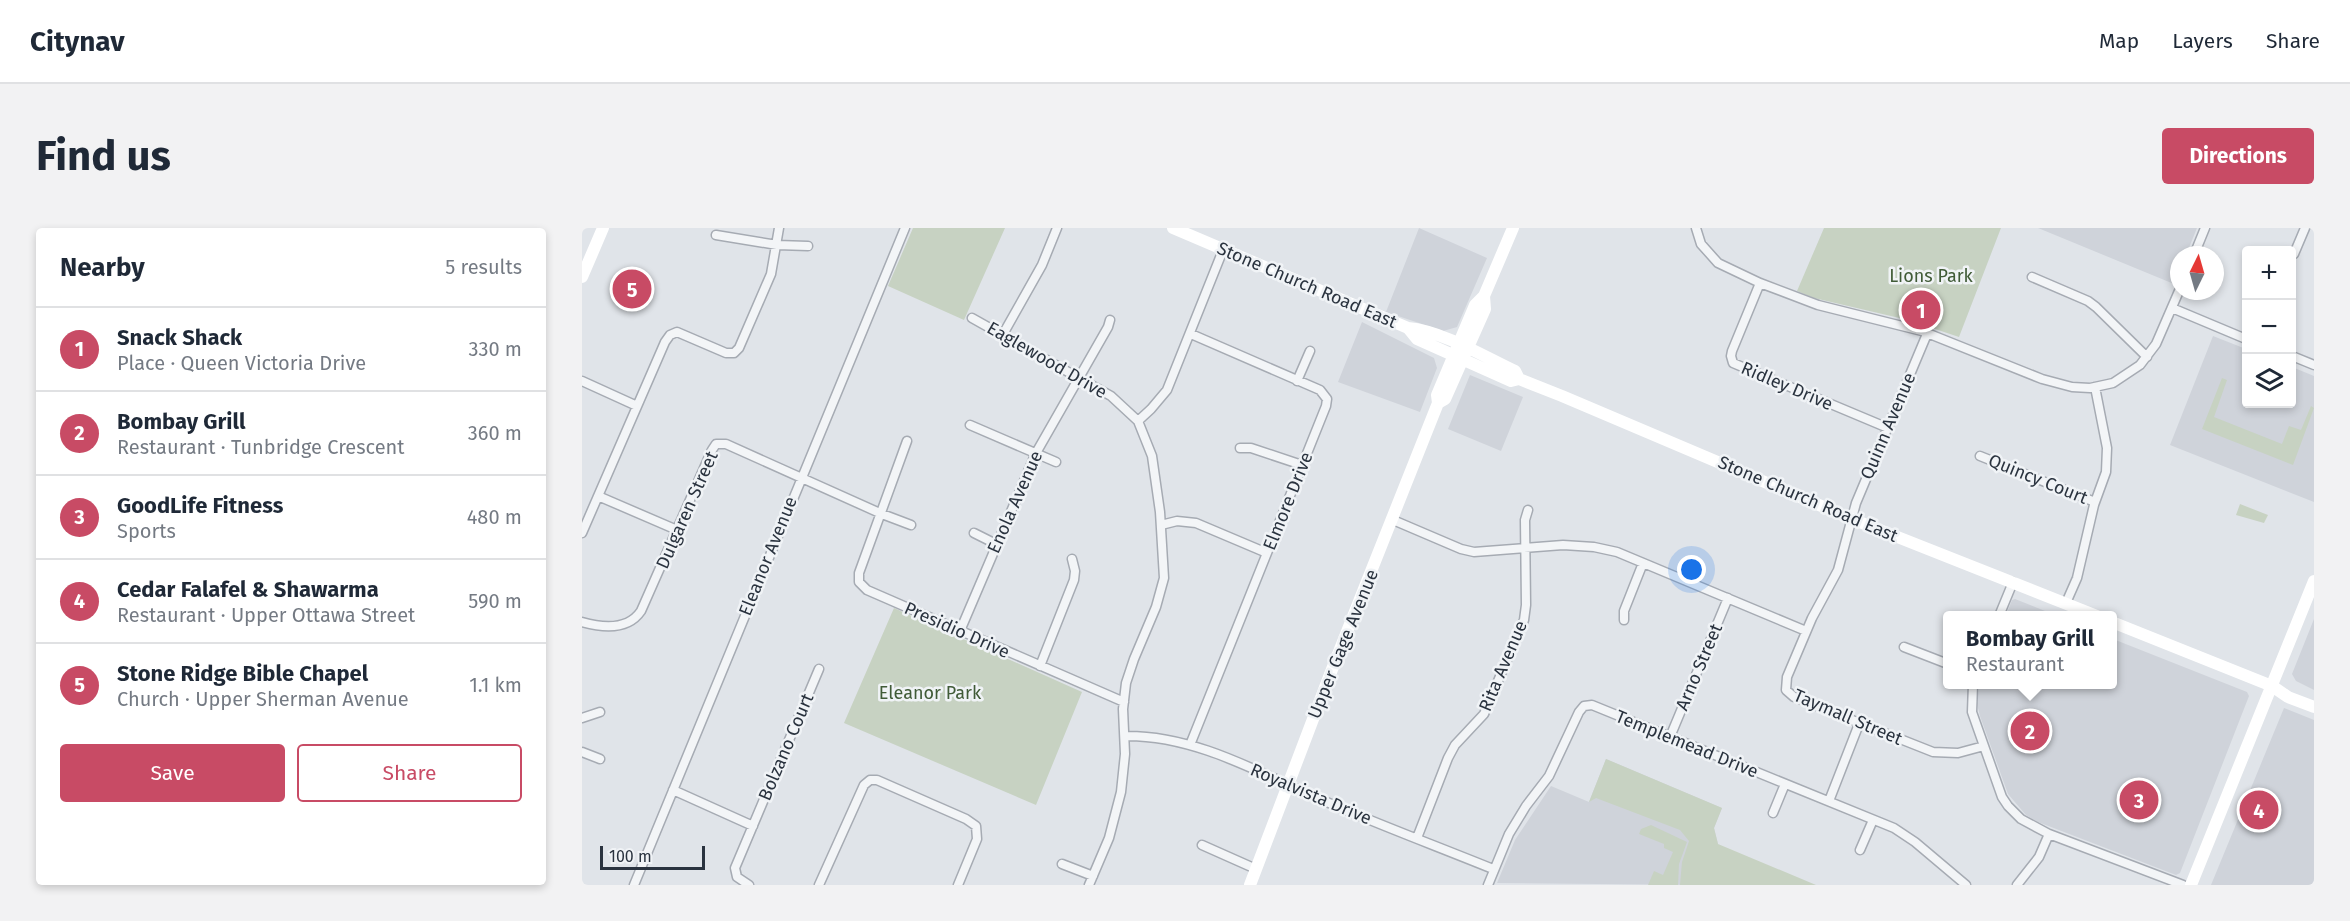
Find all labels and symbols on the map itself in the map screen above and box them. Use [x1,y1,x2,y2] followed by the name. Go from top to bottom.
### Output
[1214,237,1401,333] street label: Stone Church Road East
[2170,246,2224,300] north arrow
[1889,265,1974,287] park label: Lions Park
[613,266,652,312] pin: 5
[1902,288,1940,332] pin: 1
[983,317,1111,403] street label: Eaglewood Drive
[1738,357,1836,415] street label: Ridley Drive
[1856,369,1920,483] street label: Quinn Avenue
[651,447,723,572] street label: Dulgaren Street
[983,447,1047,557] street label: Enola Avenue
[1258,449,1318,553] street label: Elmore Drive
[1985,449,2091,509] street label: Quincy Court
[1715,451,1902,547] street label: Stone Church Road East
[734,493,802,619] street label: Eleanor Avenue
[1677,555,1706,584] your location
[1303,566,1383,722] street label: Upper Gage Avenue
[901,597,1013,663] street label: Presidio Drive
[1474,617,1532,715] street label: Rita Avenue
[1671,620,1727,714] street label: Arno Street
[879,682,982,704] park label: Eleanor Park
[1790,684,1906,750] street label: Taymall Street
[754,690,819,804] street label: Bolzano Court
[1612,705,1762,783] street label: Templemead Drive
[2010,708,2050,754] pin: 2
[1247,759,1375,829] street label: Royalvista Drive
[2120,778,2158,822] pin: 3
[2240,788,2278,832] pin: 4
[600,843,705,870] scale bar

